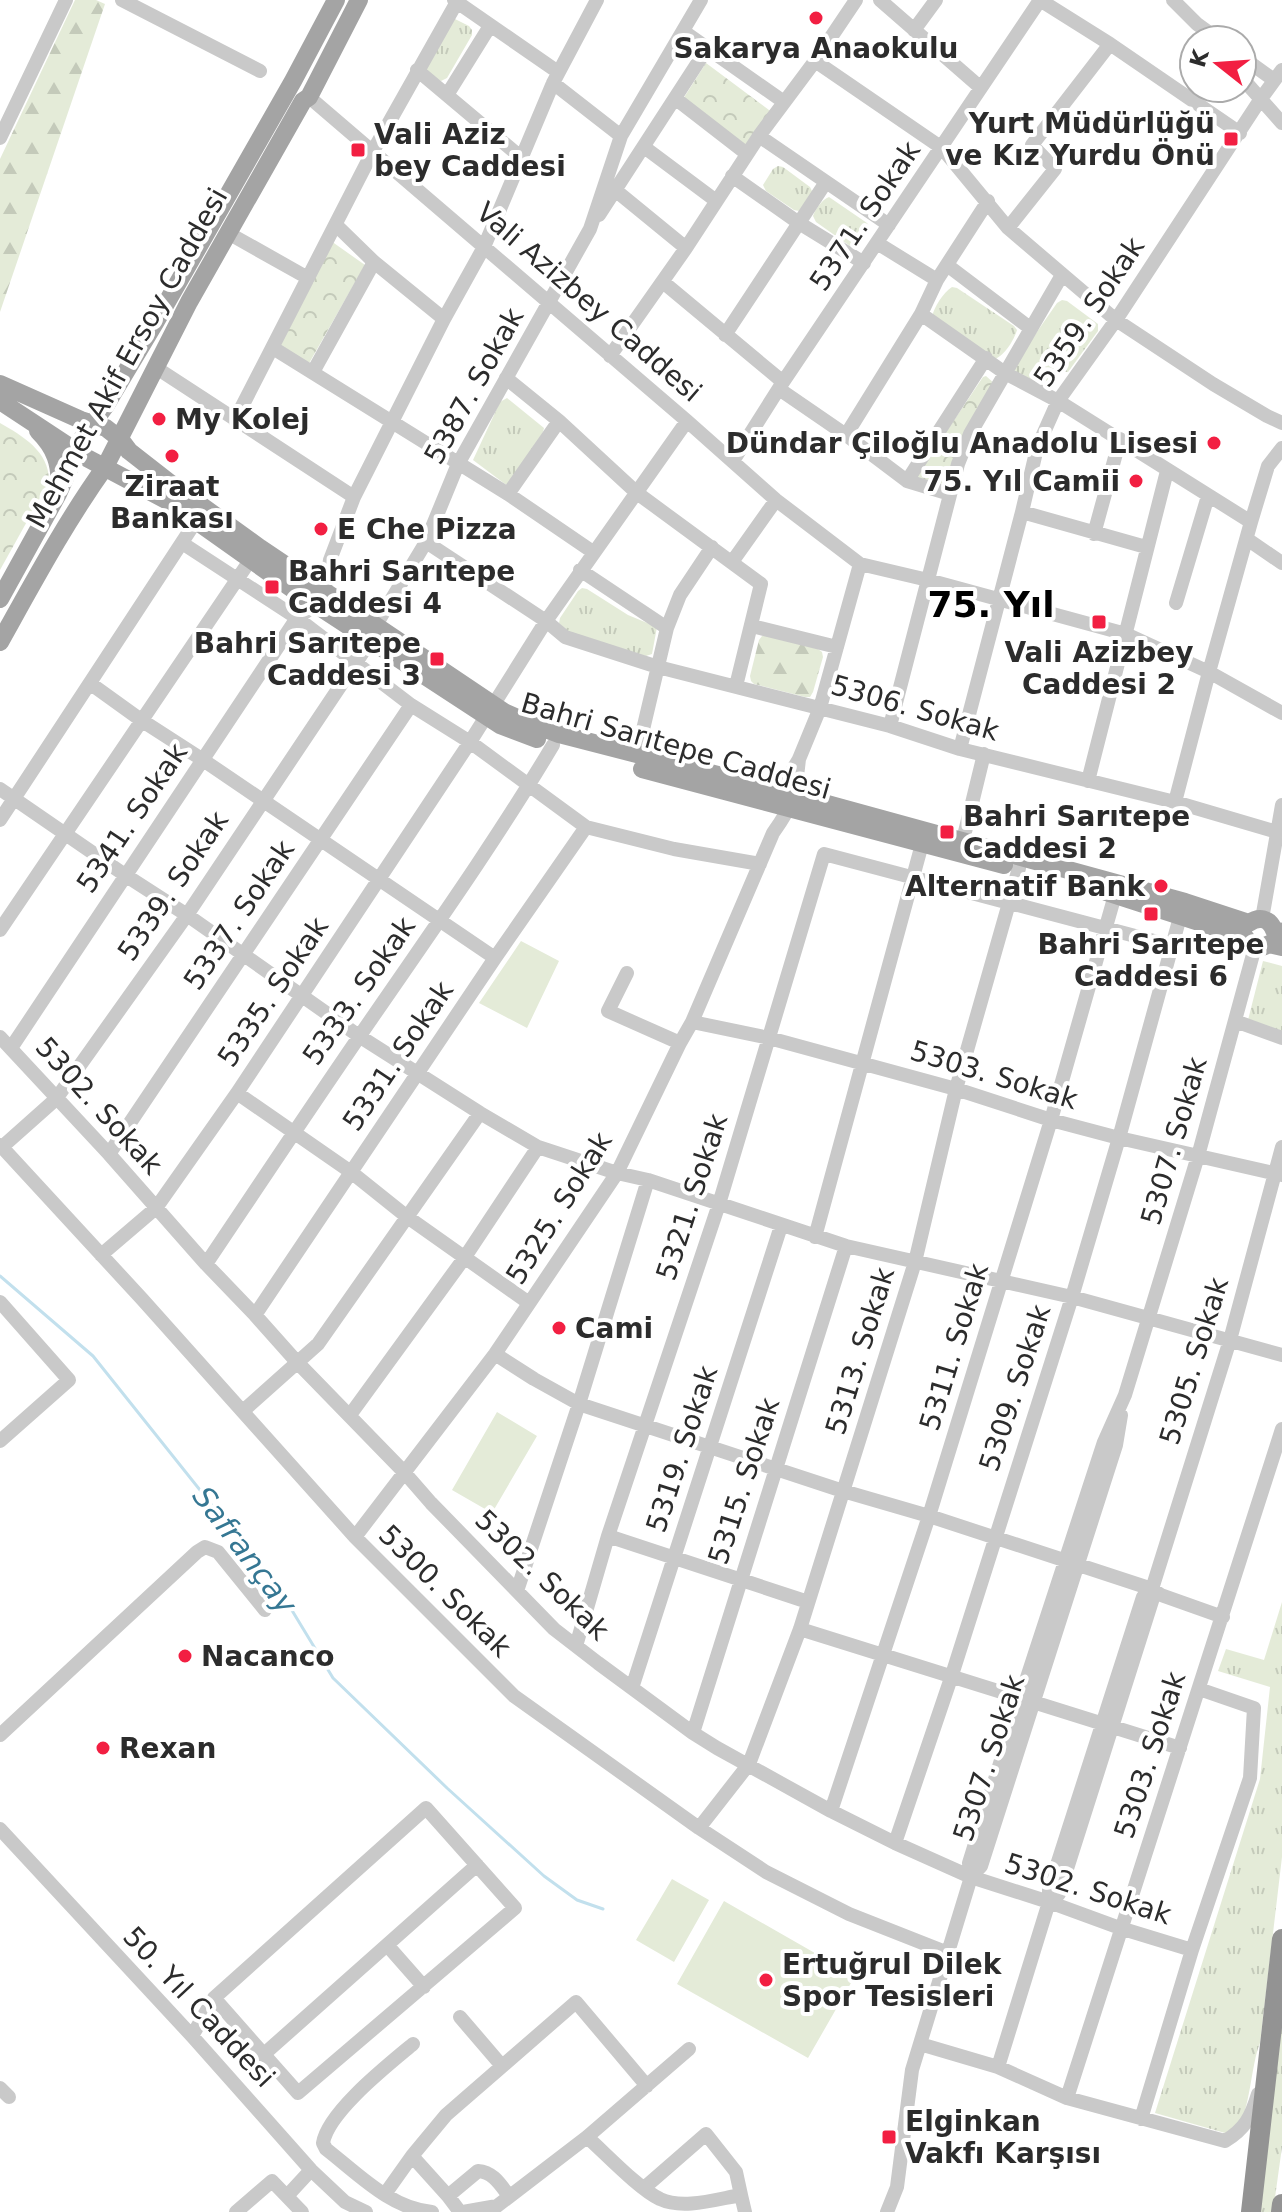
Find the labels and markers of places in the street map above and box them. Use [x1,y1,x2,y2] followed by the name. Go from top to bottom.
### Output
[807,9,825,27] marker: Sakarya Anaokulu
[673,32,959,65] place label: Sakarya Anaokulu
[945,107,1215,172] place label: Yurt Müdürlüğü ve Kız Yurdu Önü
[374,118,566,183] place label: Vali Aziz bey Caddesi
[1222,130,1240,148] marker: Yurt Müdürlüğü ve Kız Yurdu Önü
[349,141,367,159] marker: Vali Aziz bey Caddesi
[175,403,310,436] place label: My Kolej
[150,410,168,428] marker: My Kolej
[726,427,1198,460] place label: Dündar Çiloğlu Anadolu Lisesi
[1205,434,1223,452] marker: Dündar Çiloğlu Anadolu Lisesi
[163,447,181,465] marker: Ziraat Bankası
[924,465,1120,498] place label: 75. Yıl Camii
[110,470,234,535] place label: Ziraat Bankası
[1127,472,1145,490] marker: 75. Yıl Camii
[337,513,517,546] place label: E Che Pizza
[312,520,330,538] marker: E Che Pizza
[288,555,515,620] place label: Bahri Sarıtepe Caddesi 4
[263,578,281,596] marker: Bahri Sarıtepe Caddesi 4
[1090,613,1108,631] marker: Vali Azizbey Caddesi 2
[194,627,421,692] place label: Bahri Sarıtepe Caddesi 3
[1004,636,1194,701] place label: Vali Azizbey Caddesi 2
[428,650,446,668] marker: Bahri Sarıtepe Caddesi 3
[963,800,1190,865] place label: Bahri Sarıtepe Caddesi 2
[938,823,956,841] marker: Bahri Sarıtepe Caddesi 2
[905,870,1146,903] place label: Alternatif Bank
[1152,877,1170,895] marker: Alternatif Bank
[1142,905,1160,923] marker: Bahri Sarıtepe Caddesi 6
[1037,928,1265,993] place label: Bahri Sarıtepe Caddesi 6
[575,1312,653,1345] place label: Cami
[550,1319,568,1337] marker: Cami
[201,1640,335,1673] place label: Nacanco
[176,1647,194,1665] marker: Nacanco
[119,1732,216,1765] place label: Rexan
[94,1739,112,1757] marker: Rexan
[782,1948,1003,2013] place label: Ertuğrul Dilek Spor Tesisleri
[757,1971,775,1989] marker: Ertuğrul Dilek Spor Tesisleri
[905,2105,1101,2170] place label: Elginkan Vakfı Karşısı
[880,2128,898,2146] marker: Elginkan Vakfı Karşısı

